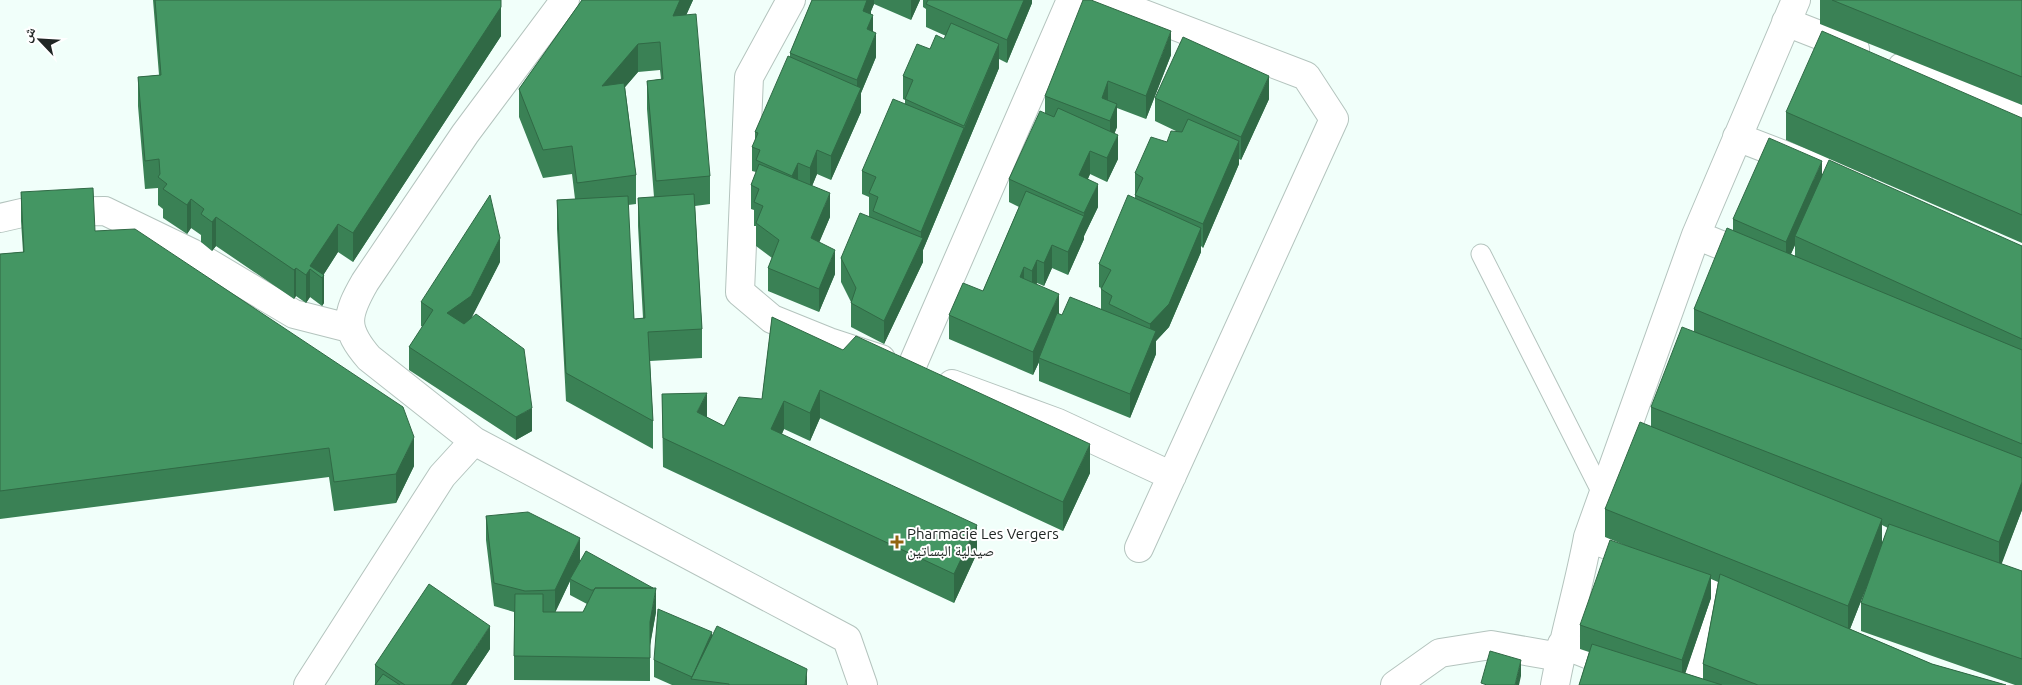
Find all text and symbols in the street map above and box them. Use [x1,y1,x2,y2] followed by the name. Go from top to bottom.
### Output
[15,15,65,65] north arrow
[18,24,40,45] text: ش
[907,525,1059,561] place label: Pharmacie Les Vergers صيدلية البساتين
[891,536,903,548] marker: Pharmacie Les Vergers صيدلية البساتين

